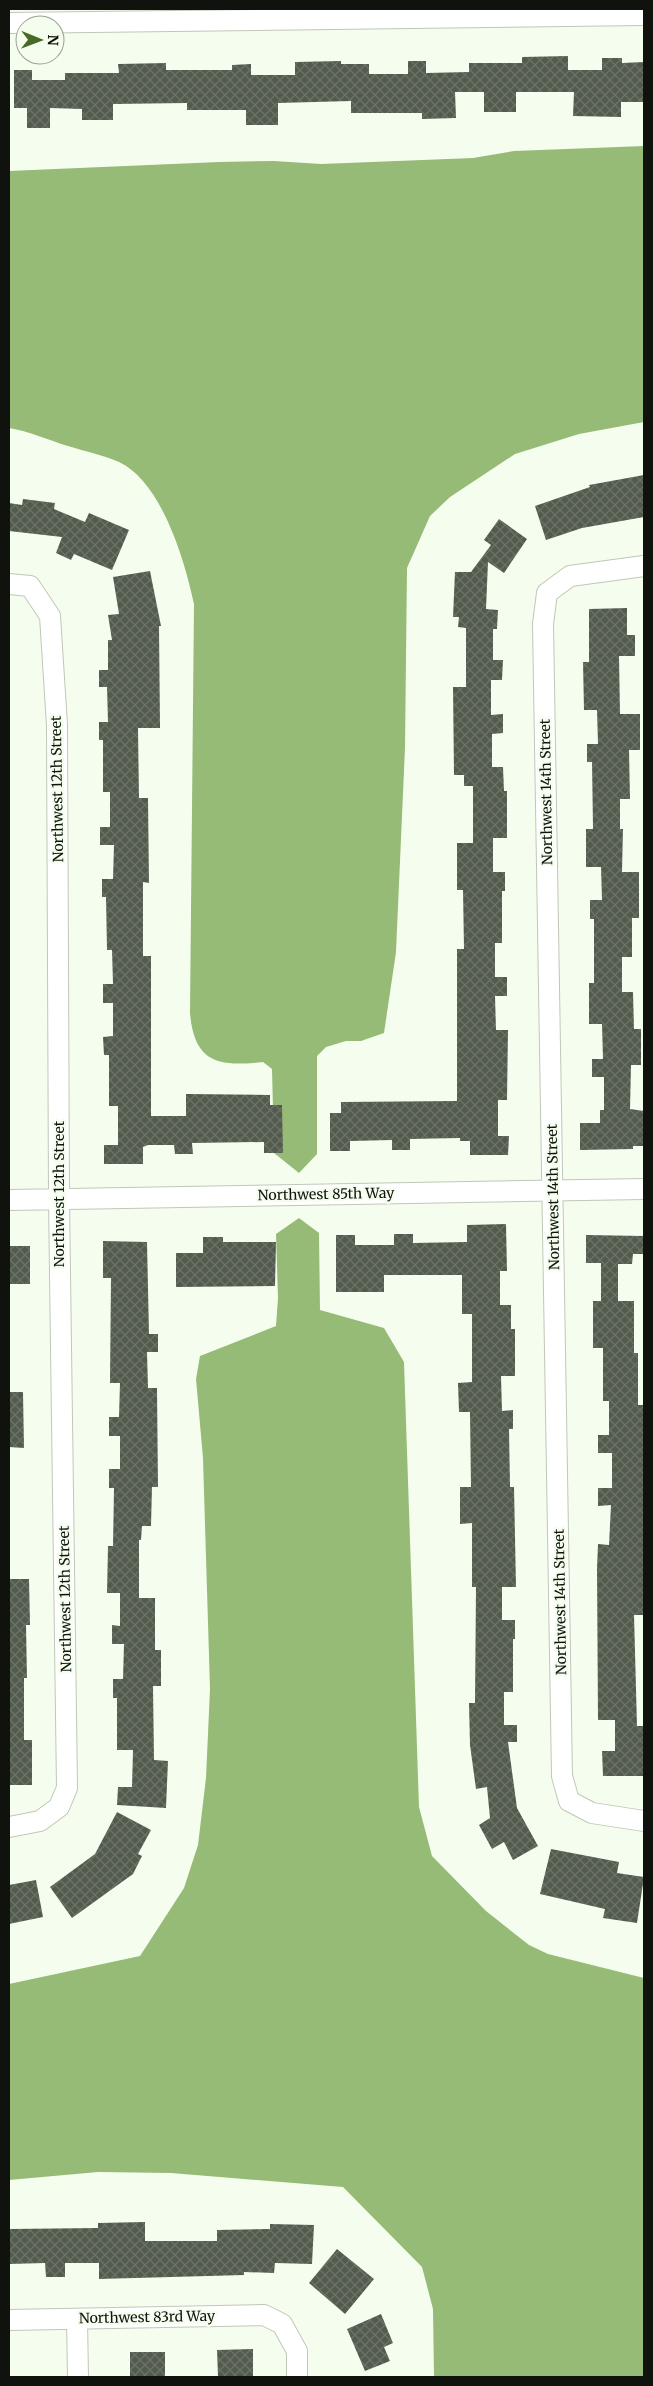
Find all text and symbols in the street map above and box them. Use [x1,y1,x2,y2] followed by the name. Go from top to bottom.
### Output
[15,15,65,65] north arrow
[44,35,62,46] text: N
[47,715,67,862] street label: Northwest 12th Street
[536,718,556,865] street label: Northwest 14th Street
[50,1120,68,1267] street label: Northwest 12th Street
[543,1123,563,1270] street label: Northwest 14th Street
[258,1184,395,1204] street label: Northwest 85th Way
[55,1525,75,1672] street label: Northwest 12th Street
[550,1528,570,1675] street label: Northwest 14th Street
[79,2307,216,2327] street label: Northwest 83rd Way

